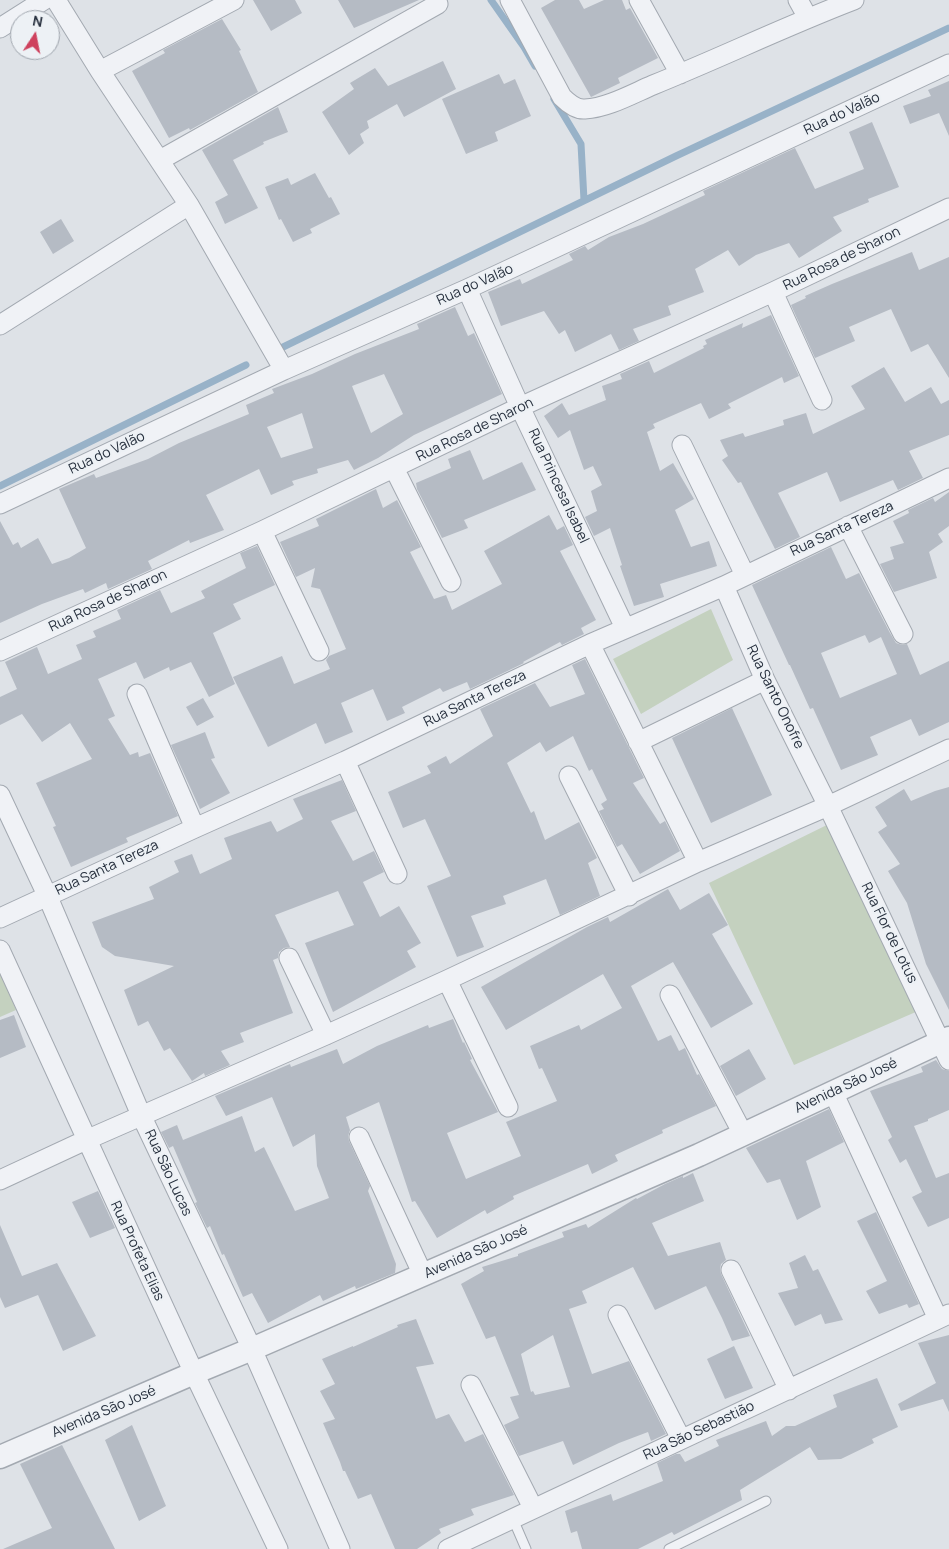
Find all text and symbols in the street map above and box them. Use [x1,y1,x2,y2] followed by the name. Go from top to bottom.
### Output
[10,10,60,60] north arrow
[31,10,45,31] text: N
[801,89,883,139] street label: Rua do Valão
[781,223,903,295] street label: Rua Rosa de Sharon
[434,261,516,309] street label: Rua do Valão
[414,394,536,466] street label: Rua Rosa de Sharon
[524,426,592,546] street label: Rua Princesa Isabel
[66,428,148,478] street label: Rua do Valão
[788,498,896,560] street label: Rua Santa Tereza
[46,566,170,636] street label: Rua Rosa de Sharon
[743,642,807,752] street label: Rua Santo Onofre
[421,667,529,731] street label: Rua Santa Tereza
[53,837,161,899] street label: Rua Santa Tereza
[857,880,921,986] street label: Rua Flor de Lotus
[792,1055,900,1117] street label: Avenida São José
[141,1127,195,1219] street label: Rua São Lucas
[107,1198,167,1304] street label: Rua Profeta Elias
[422,1222,530,1282] street label: Avenida São José
[49,1383,159,1441] street label: Avenida São José
[641,1398,757,1464] street label: Rua São Sebastião

